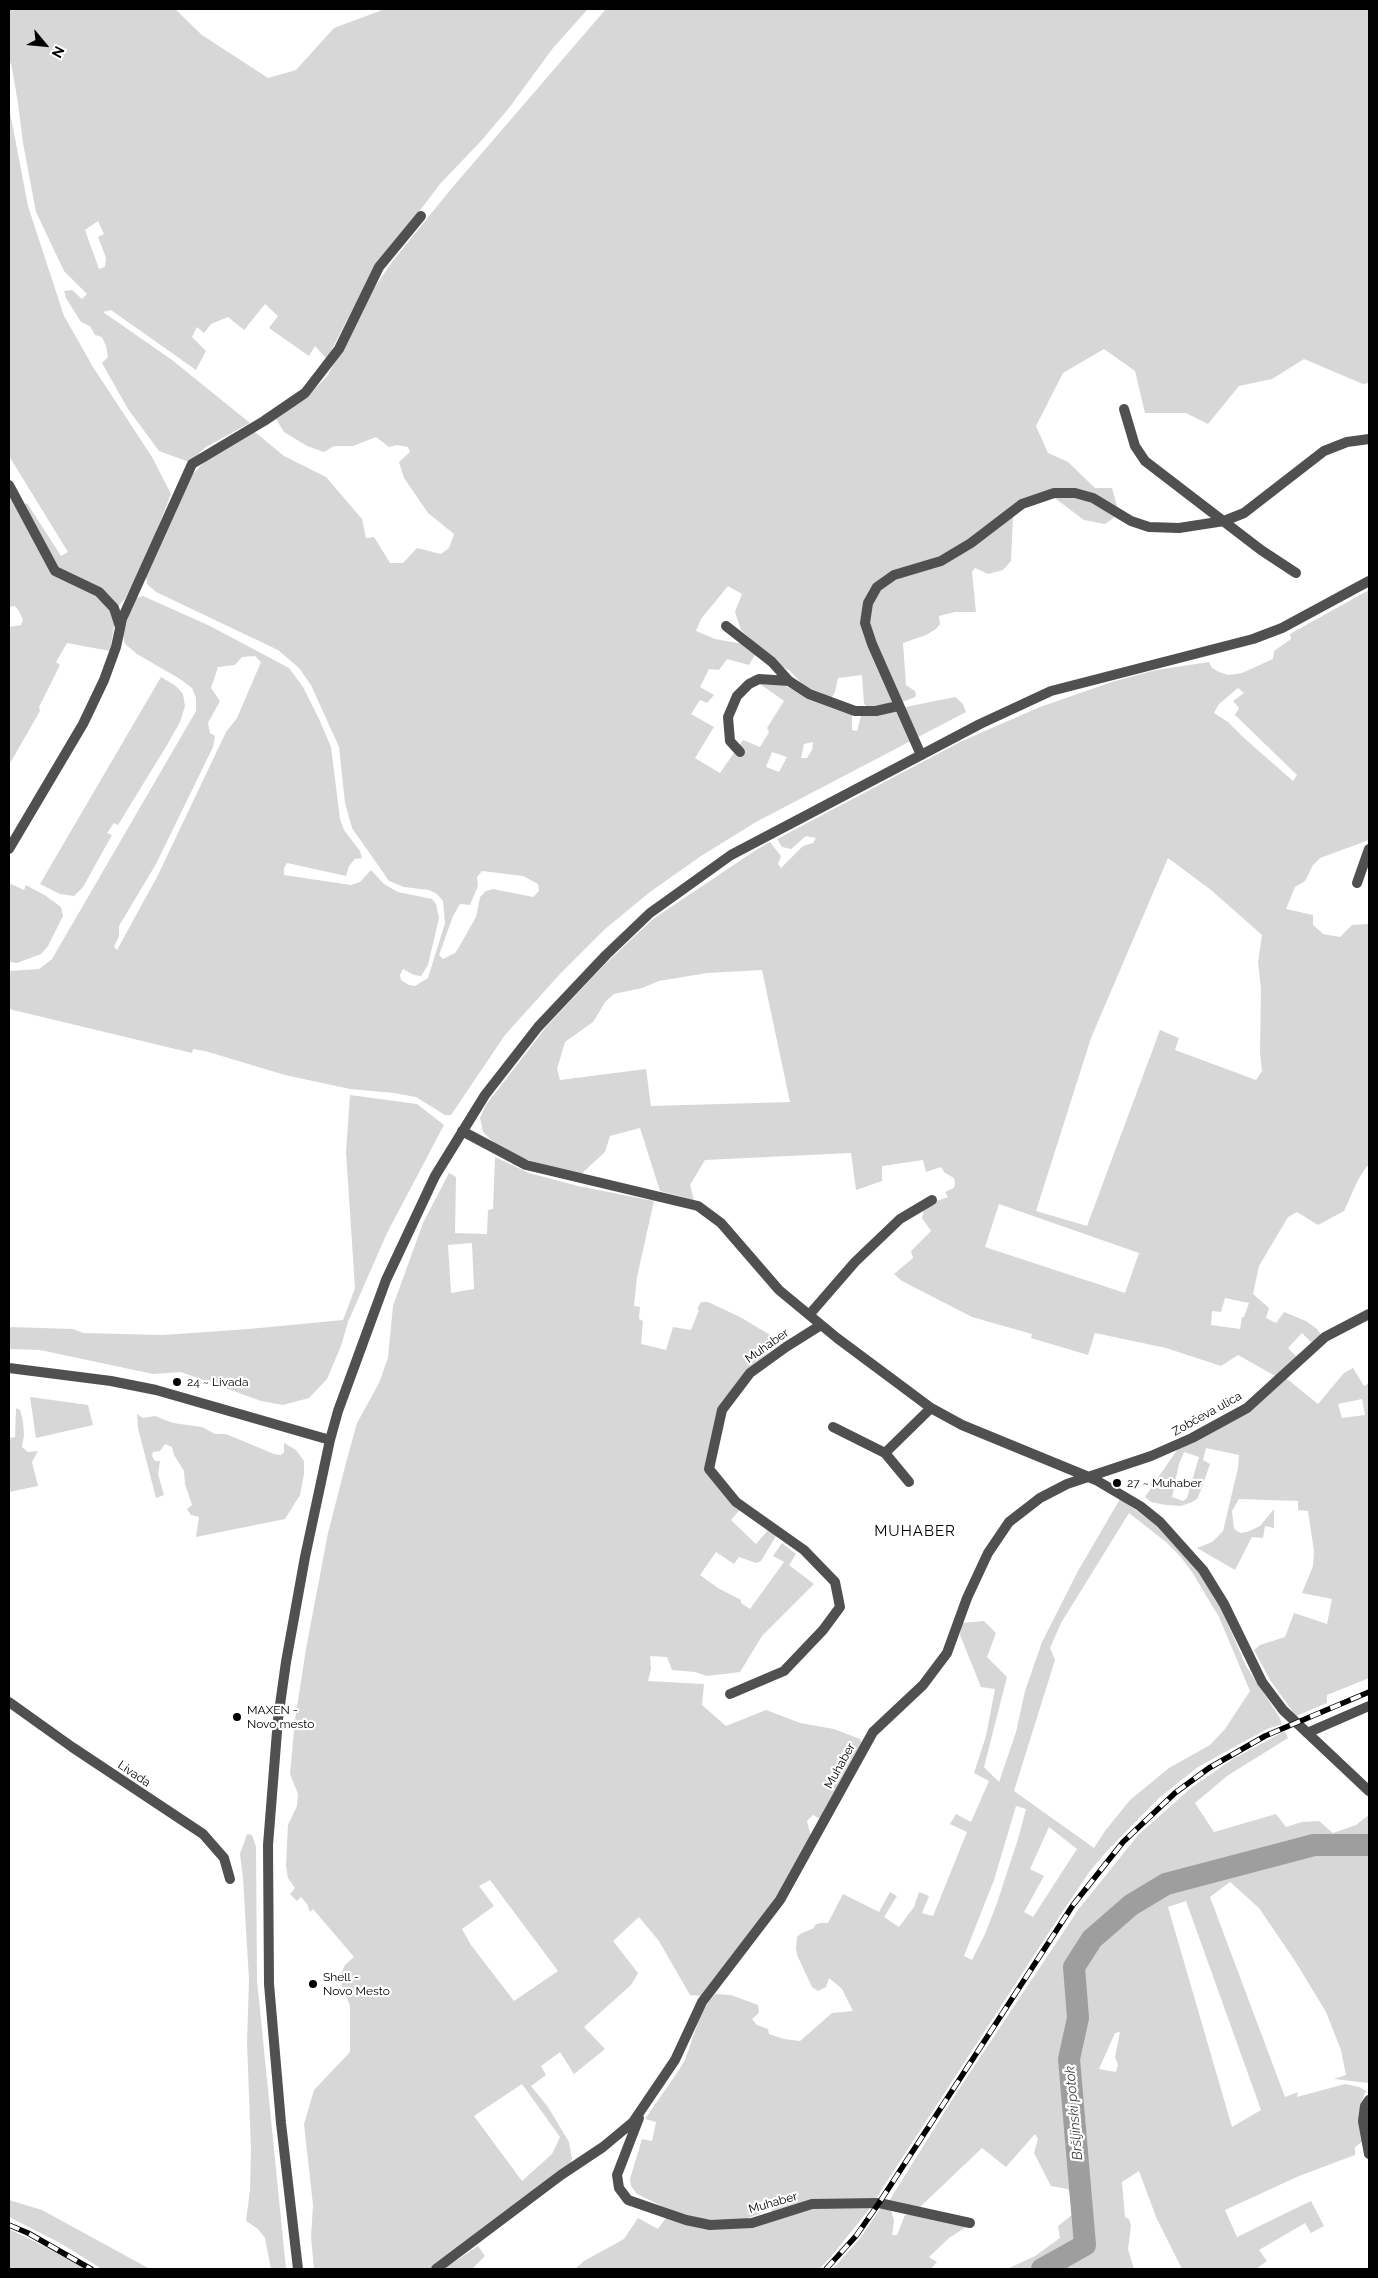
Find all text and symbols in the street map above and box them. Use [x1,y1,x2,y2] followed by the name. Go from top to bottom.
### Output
[20,20,70,70] north arrow
[49,44,68,61] text: N
[742,1326,792,1366] street label: Muhaber
[187,1375,248,1389] place label: 24 ~ Livada
[171,1376,183,1388] marker: 24 ~ Livada
[1170,1389,1244,1439] street label: Zobčeva ulica
[1127,1476,1202,1490] place label: 27 ~ Muhaber
[1111,1477,1123,1489] marker: 27 ~ Muhaber
[873,1522,957,1540] district label: MUHABER
[247,1703,314,1731] place label: MAXEN - Novo mesto
[231,1711,243,1723] marker: MAXEN - Novo mesto
[822,1741,858,1791] street label: Muhaber
[115,1758,153,1790] street label: Livada
[323,1970,390,1998] place label: Shell - Novo Mesto
[307,1978,319,1990] marker: Shell - Novo Mesto
[1062,2065,1086,2161] water label: Bršljinski potok
[747,2189,799,2217] street label: Muhaber

